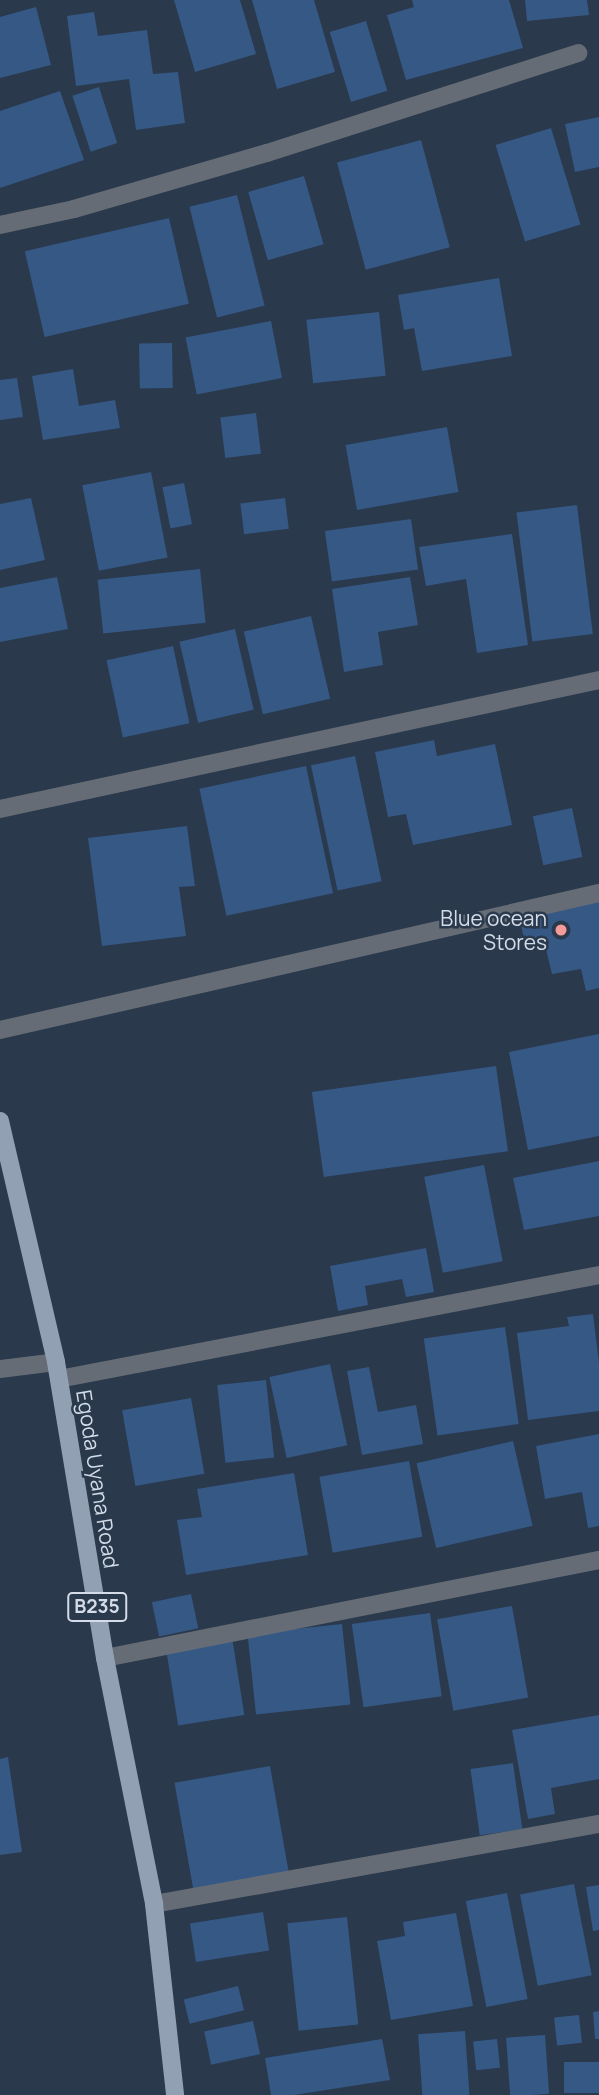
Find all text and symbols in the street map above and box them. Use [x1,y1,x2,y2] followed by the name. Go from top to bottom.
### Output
[440,905,547,955] place label: Blue ocean Stores
[553,922,569,938] marker: Blue ocean Stores
[71,1388,125,1570] street label: Egoda Uyana Road
[67,1592,127,1623] road number: B235

